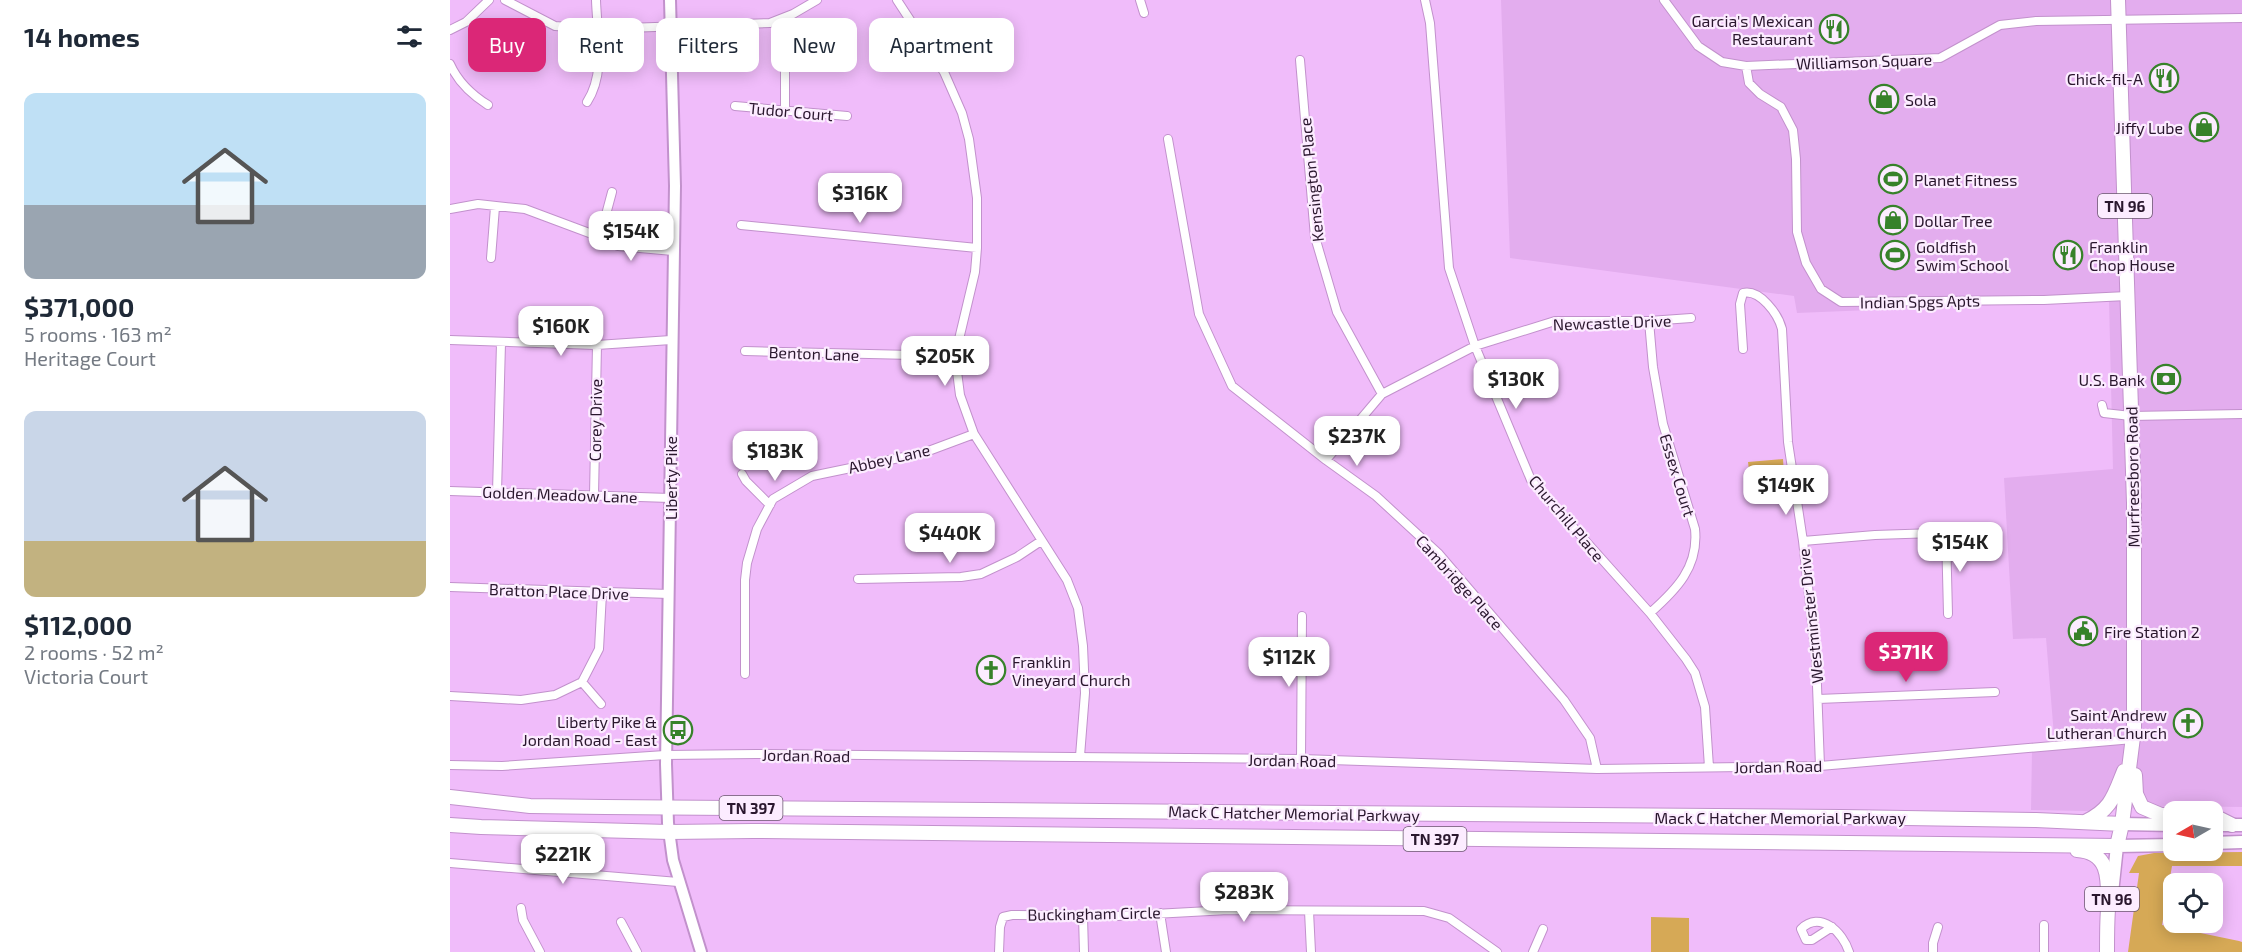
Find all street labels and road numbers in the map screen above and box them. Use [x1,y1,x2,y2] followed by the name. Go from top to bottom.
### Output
[1796,49,1932,73] street label: Williamson Square
[748,98,834,124] street label: Tudor Court
[1295,117,1327,243] street label: Kensington Place
[2098,194,2152,218] road number: TN 96
[1860,290,1980,312] street label: Indian Spgs Apts
[1552,310,1672,334] street label: Newcastle Drive
[768,342,860,364] street label: Benton Lane
[585,379,605,461] street label: Corey Drive
[2121,406,2143,548] street label: Murfreesboro Road
[1656,431,1700,519] street label: Essex Court
[661,436,680,520] street label: Liberty Pike
[846,439,932,477] street label: Abbey Lane
[1525,471,1609,565] street label: Churchill Place
[482,482,638,506] street label: Golden Meadow Lane
[1412,531,1508,633] street label: Cambridge Place
[1793,548,1827,684] street label: Westminster Drive
[489,579,629,603] street label: Bratton Place Drive
[762,745,850,765] street label: Jordan Road
[1248,750,1336,770] street label: Jordan Road
[1734,756,1822,776] street label: Jordan Road
[720,796,782,820] road number: TN 397
[1168,801,1421,825] street label: Mack C Hatcher Memorial Parkway
[1654,808,1906,827] street label: Mack C Hatcher Memorial Parkway
[1404,827,1466,851] road number: TN 397
[2085,887,2139,911] road number: TN 96
[1027,902,1161,924] street label: Buckingham Circle

